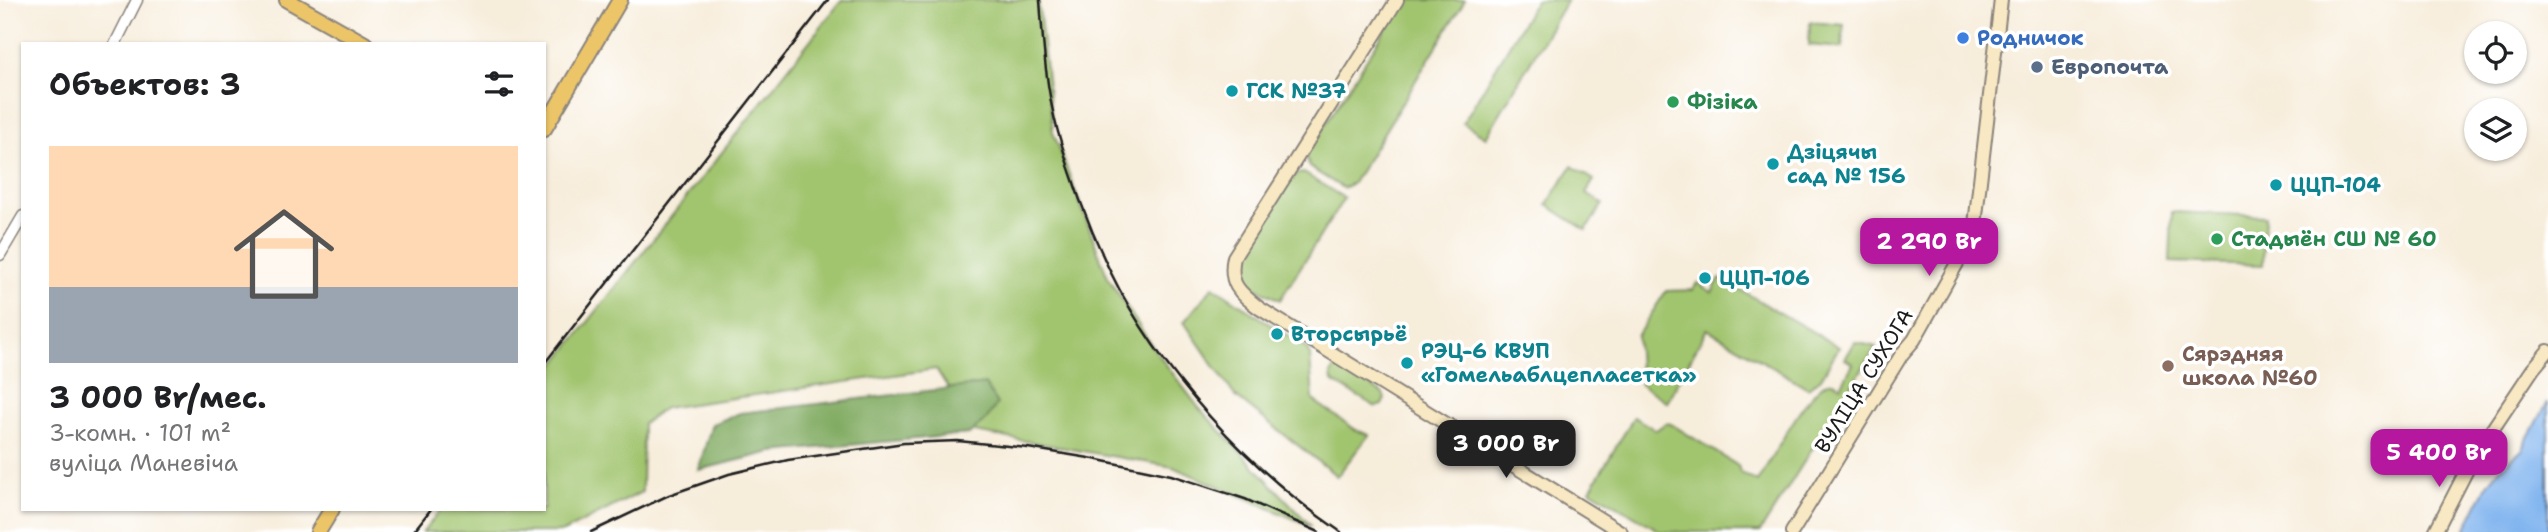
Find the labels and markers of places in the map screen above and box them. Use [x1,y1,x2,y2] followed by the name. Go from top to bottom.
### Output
[1977,24,2084,52] place label: Родничок
[1955,30,1971,46] marker: Родничок
[2051,53,2169,81] place label: Европочта
[2029,59,2045,75] marker: Европочта
[1246,77,1346,105] place label: ГСК №37
[1224,83,1240,99] marker: ГСК №37
[1687,88,1758,116] place label: Фізіка
[1665,94,1681,110] marker: Фізіка
[1787,138,1906,190] place label: Дзіцячы сад № 156
[1765,156,1781,172] marker: Дзіцячы сад № 156
[2290,171,2381,199] place label: ЦЦП-104
[2268,177,2284,193] marker: ЦЦП-104
[1857,218,2001,278] pin: 2 290 Br
[2231,225,2437,253] place label: Стадыён СШ № 60
[2209,231,2225,247] marker: Стадыён СШ № 60
[1719,264,1810,292] place label: ЦЦП-106
[1697,270,1713,286] marker: ЦЦП-106
[1291,320,1407,348] place label: Вторсырьё
[1269,326,1285,342] marker: Вторсырьё
[1421,337,1697,389] place label: РЭЦ-6 КВУП «Гомельаблцепласетка»
[2182,340,2318,392] place label: Сярэдняя школа №60
[1399,355,1415,371] marker: РЭЦ-6 КВУП «Гомельаблцепласетка»
[2160,358,2176,374] marker: Сярэдняя школа №60
[1434,420,1578,480] pin: 3 000 Br
[2367,430,2511,489] pin: 5 400 Br

